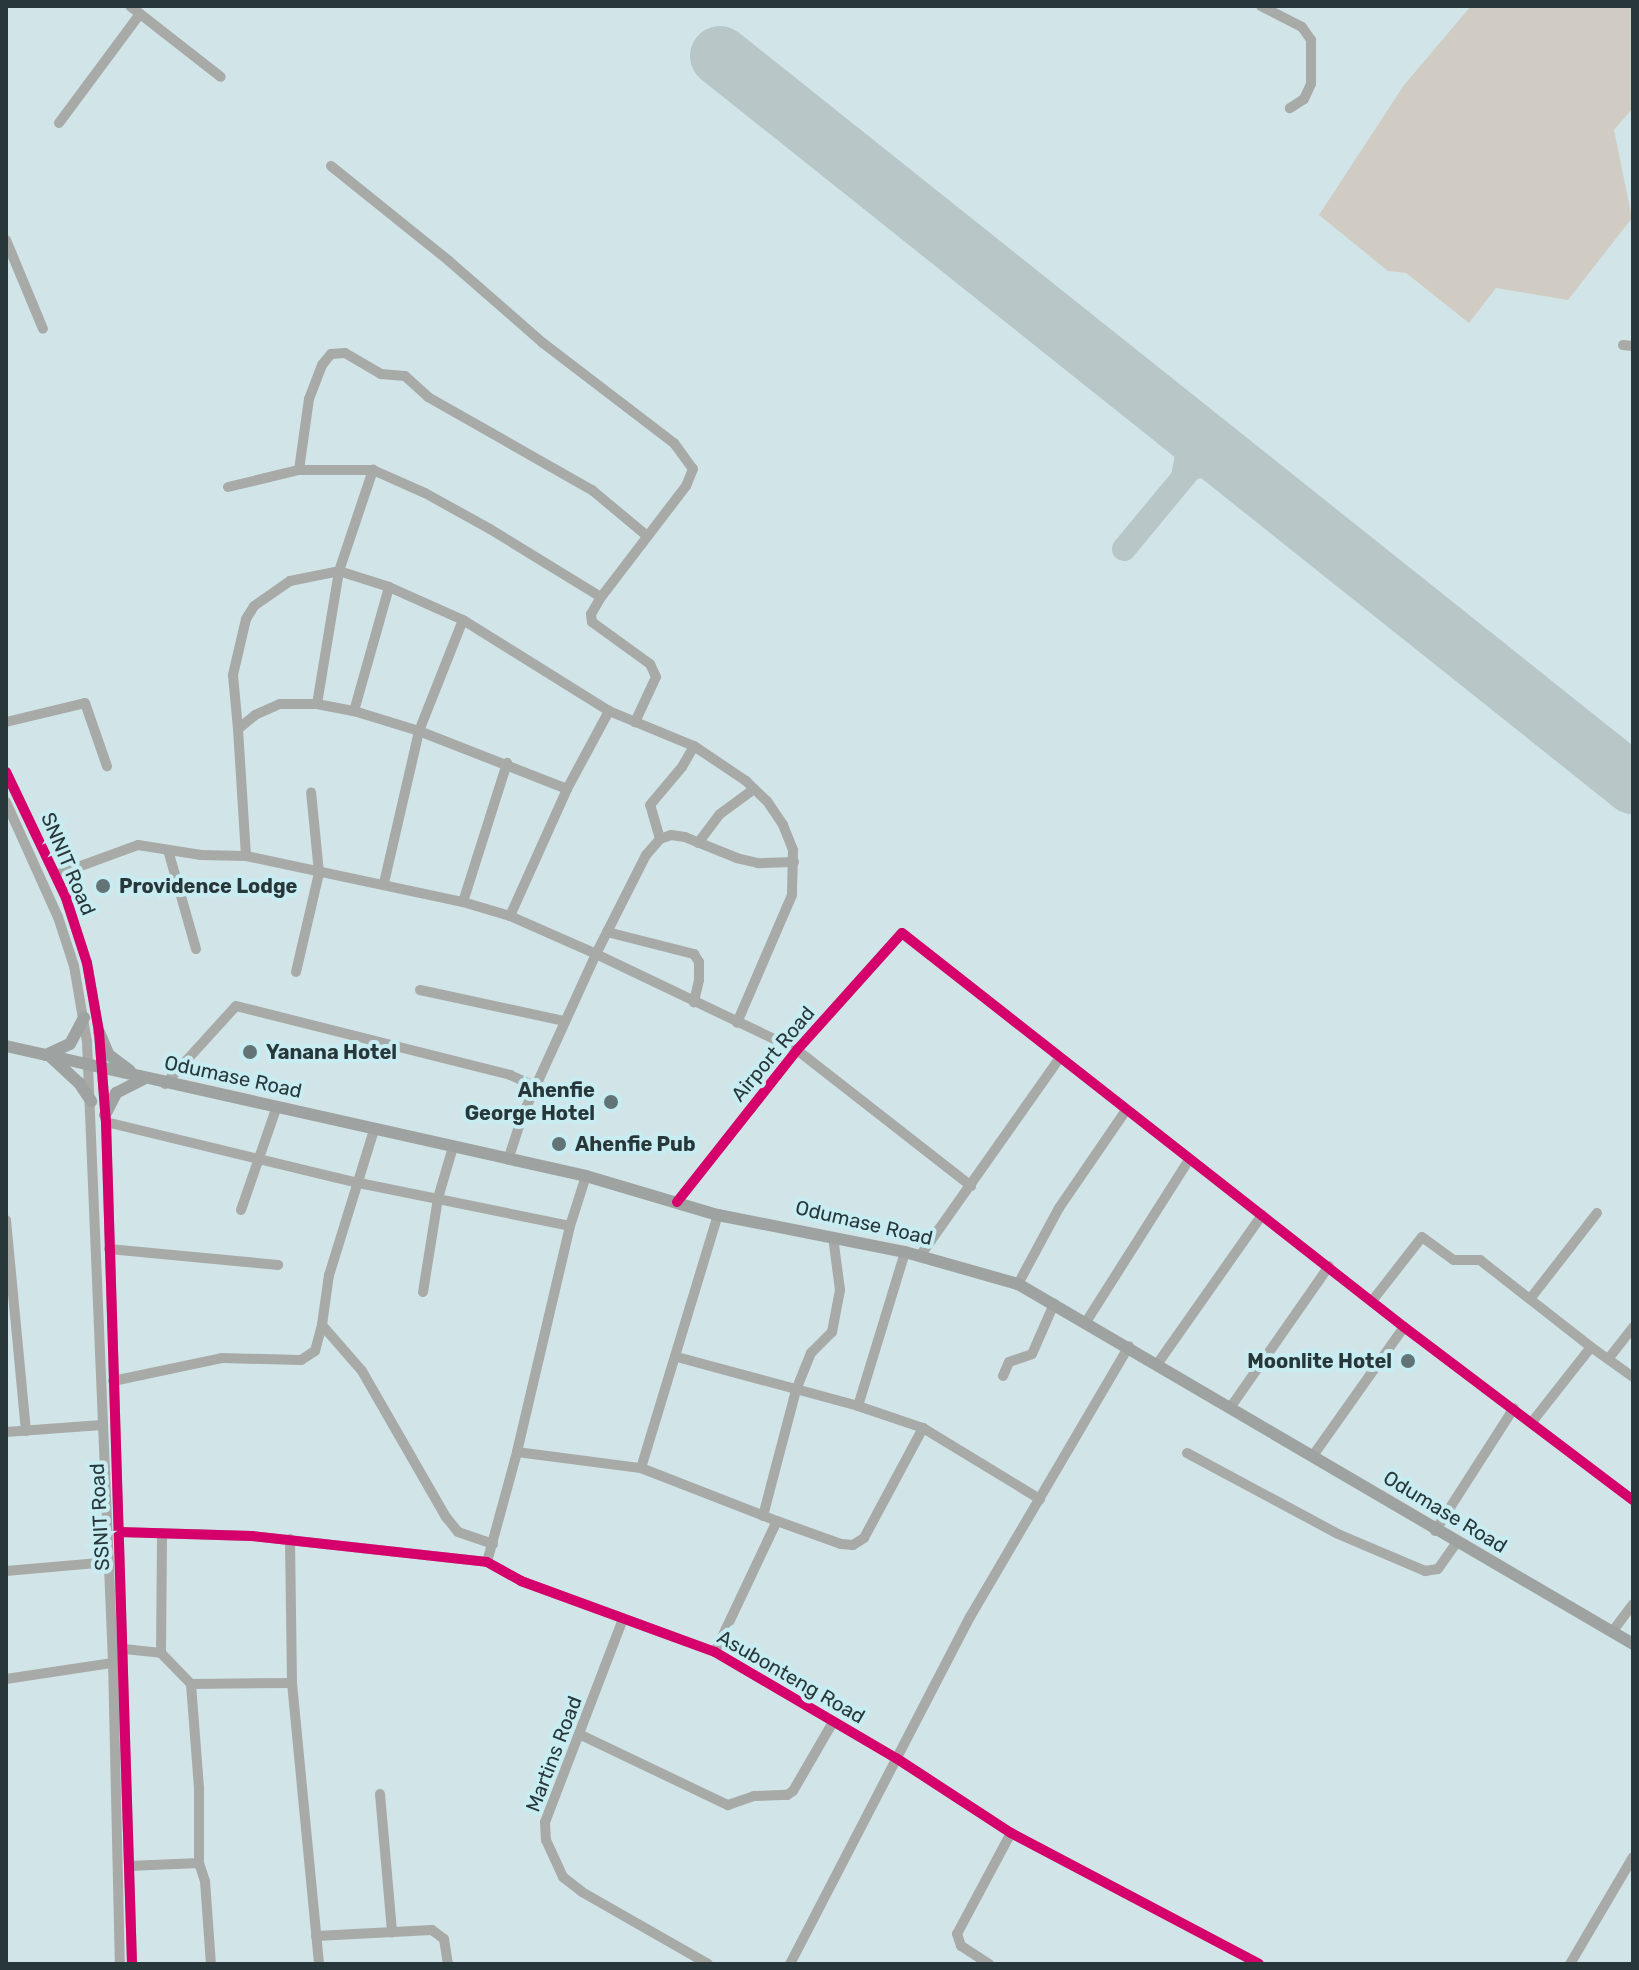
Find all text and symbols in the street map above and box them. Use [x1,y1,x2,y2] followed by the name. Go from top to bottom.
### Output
[36,809,100,919] street label: SNNIT Road
[119,874,297,898] place label: Providence Lodge
[94,877,112,895] marker: Providence Lodge
[726,1001,820,1107] street label: Airport Road
[266,1040,397,1064] place label: Yanana Hotel
[241,1043,259,1061] marker: Yanana Hotel
[162,1051,304,1103] street label: Odumase Road
[465,1078,595,1125] place label: Ahenfie George Hotel
[602,1093,620,1111] marker: Ahenfie George Hotel
[575,1132,696,1156] place label: Ahenfie Pub
[550,1135,568,1153] marker: Ahenfie Pub
[793,1196,935,1250] street label: Odumase Road
[1247,1349,1392,1373] place label: Moonlite Hotel
[1399,1352,1417,1370] marker: Moonlite Hotel
[85,1462,115,1572] street label: SSNIT Road
[1379,1466,1511,1558] street label: Odumase Road
[713,1625,869,1729] street label: Asubonteng Road
[521,1693,587,1815] street label: Martins Road

